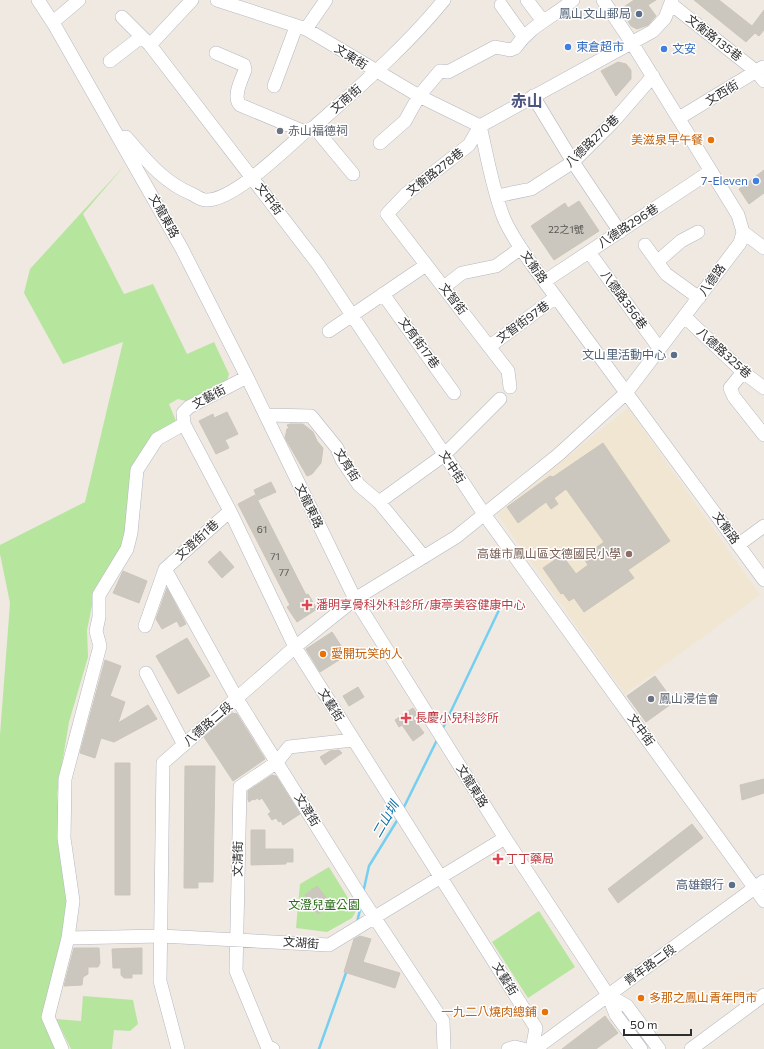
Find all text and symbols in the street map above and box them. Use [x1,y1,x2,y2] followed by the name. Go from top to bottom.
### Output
[559,6,631,20] place label: 鳳山文山郵局
[634,9,644,19] marker: 鳳山文山郵局
[684,11,745,63] street label: 文衡路135巷
[576,39,624,53] place label: 東倉超市
[333,41,371,72] street label: 文東街
[672,41,696,55] place label: 文安
[563,42,573,52] marker: 東倉超市
[659,44,669,54] marker: 文安
[702,77,741,107] street label: 文西街
[327,81,364,115] street label: 文南街
[511,91,543,110] district label: 赤山
[562,111,621,169] street label: 八德路270巷
[288,123,348,137] place label: 赤山福德祠
[275,126,285,136] marker: 赤山福德祠
[631,132,703,146] place label: 美滋泉早午餐
[706,135,716,145] marker: 美滋泉早午餐
[403,145,466,198] street label: 文衡路278巷
[701,173,748,187] place label: 7-Eleven
[751,176,761,186] marker: 7-Eleven
[253,180,286,217] street label: 文中街
[147,191,183,240] street label: 文龍東路
[595,200,660,250] street label: 八德路296巷
[548,223,584,235] house number: 22之1號
[519,248,551,285] street label: 文衡路
[695,261,727,298] street label: 八德路
[599,267,651,331] street label: 八德路356巷
[437,280,470,317] street label: 文智街
[493,297,551,345] street label: 文智街97巷
[397,314,443,371] street label: 文育街17巷
[695,324,755,380] street label: 八德路325巷
[582,347,666,361] place label: 文山里活動中心
[669,350,679,360] marker: 文山里活動中心
[189,381,228,411] street label: 文藝街
[332,445,363,483] street label: 文育街
[437,448,469,485] street label: 文中街
[293,481,327,530] street label: 文龍東路
[711,509,743,546] street label: 文衡路
[172,516,221,562] street label: 文澄街1巷
[257,523,267,535] house number: 61
[477,546,621,560] place label: 高雄市鳳山區文德國民小學
[624,549,634,559] marker: 高雄市鳳山區文德國民小學
[270,550,280,562] house number: 71
[279,566,289,578] house number: 77
[316,597,525,611] place label: 潘明享骨科外科診所/康葶美容健康中心
[301,599,313,611] marker: 潘明享骨科外科診所/康葶美容健康中心
[331,646,403,660] place label: 愛開玩笑的人
[318,649,328,659] marker: 愛開玩笑的人
[316,685,347,723] street label: 文藝街
[659,691,719,705] place label: 鳳山浸信會
[646,694,656,704] marker: 鳳山浸信會
[180,698,235,748] street label: 八德路二段
[415,710,499,724] place label: 長慶小兒科診所
[626,711,658,748] street label: 文中街
[400,712,412,724] marker: 長慶小兒科診所
[454,761,492,810] street label: 文龍東路
[292,790,323,828] street label: 文澄街
[368,796,403,840] water label: 二山圳
[230,841,244,877] street label: 文清街
[506,851,554,865] place label: 丁丁藥局
[493,854,503,864] marker: 丁丁藥局
[676,877,724,891] place label: 高雄銀行
[727,880,737,890] marker: 高雄銀行
[288,897,360,911] park label: 文澄兒童公園
[283,934,320,950] street label: 文湖街
[621,941,678,987] street label: 青年路二段
[490,959,521,997] street label: 文藝街
[649,990,757,1004] place label: 多那之鳳山青年門市
[636,993,646,1003] marker: 多那之鳳山青年門市
[441,1004,537,1018] place label: 一九二八燒肉總鋪
[540,1007,550,1017] marker: 一九二八燒肉總鋪
[624,1011,691,1037] scale bar
[630,1017,658,1031] text: 50 m

